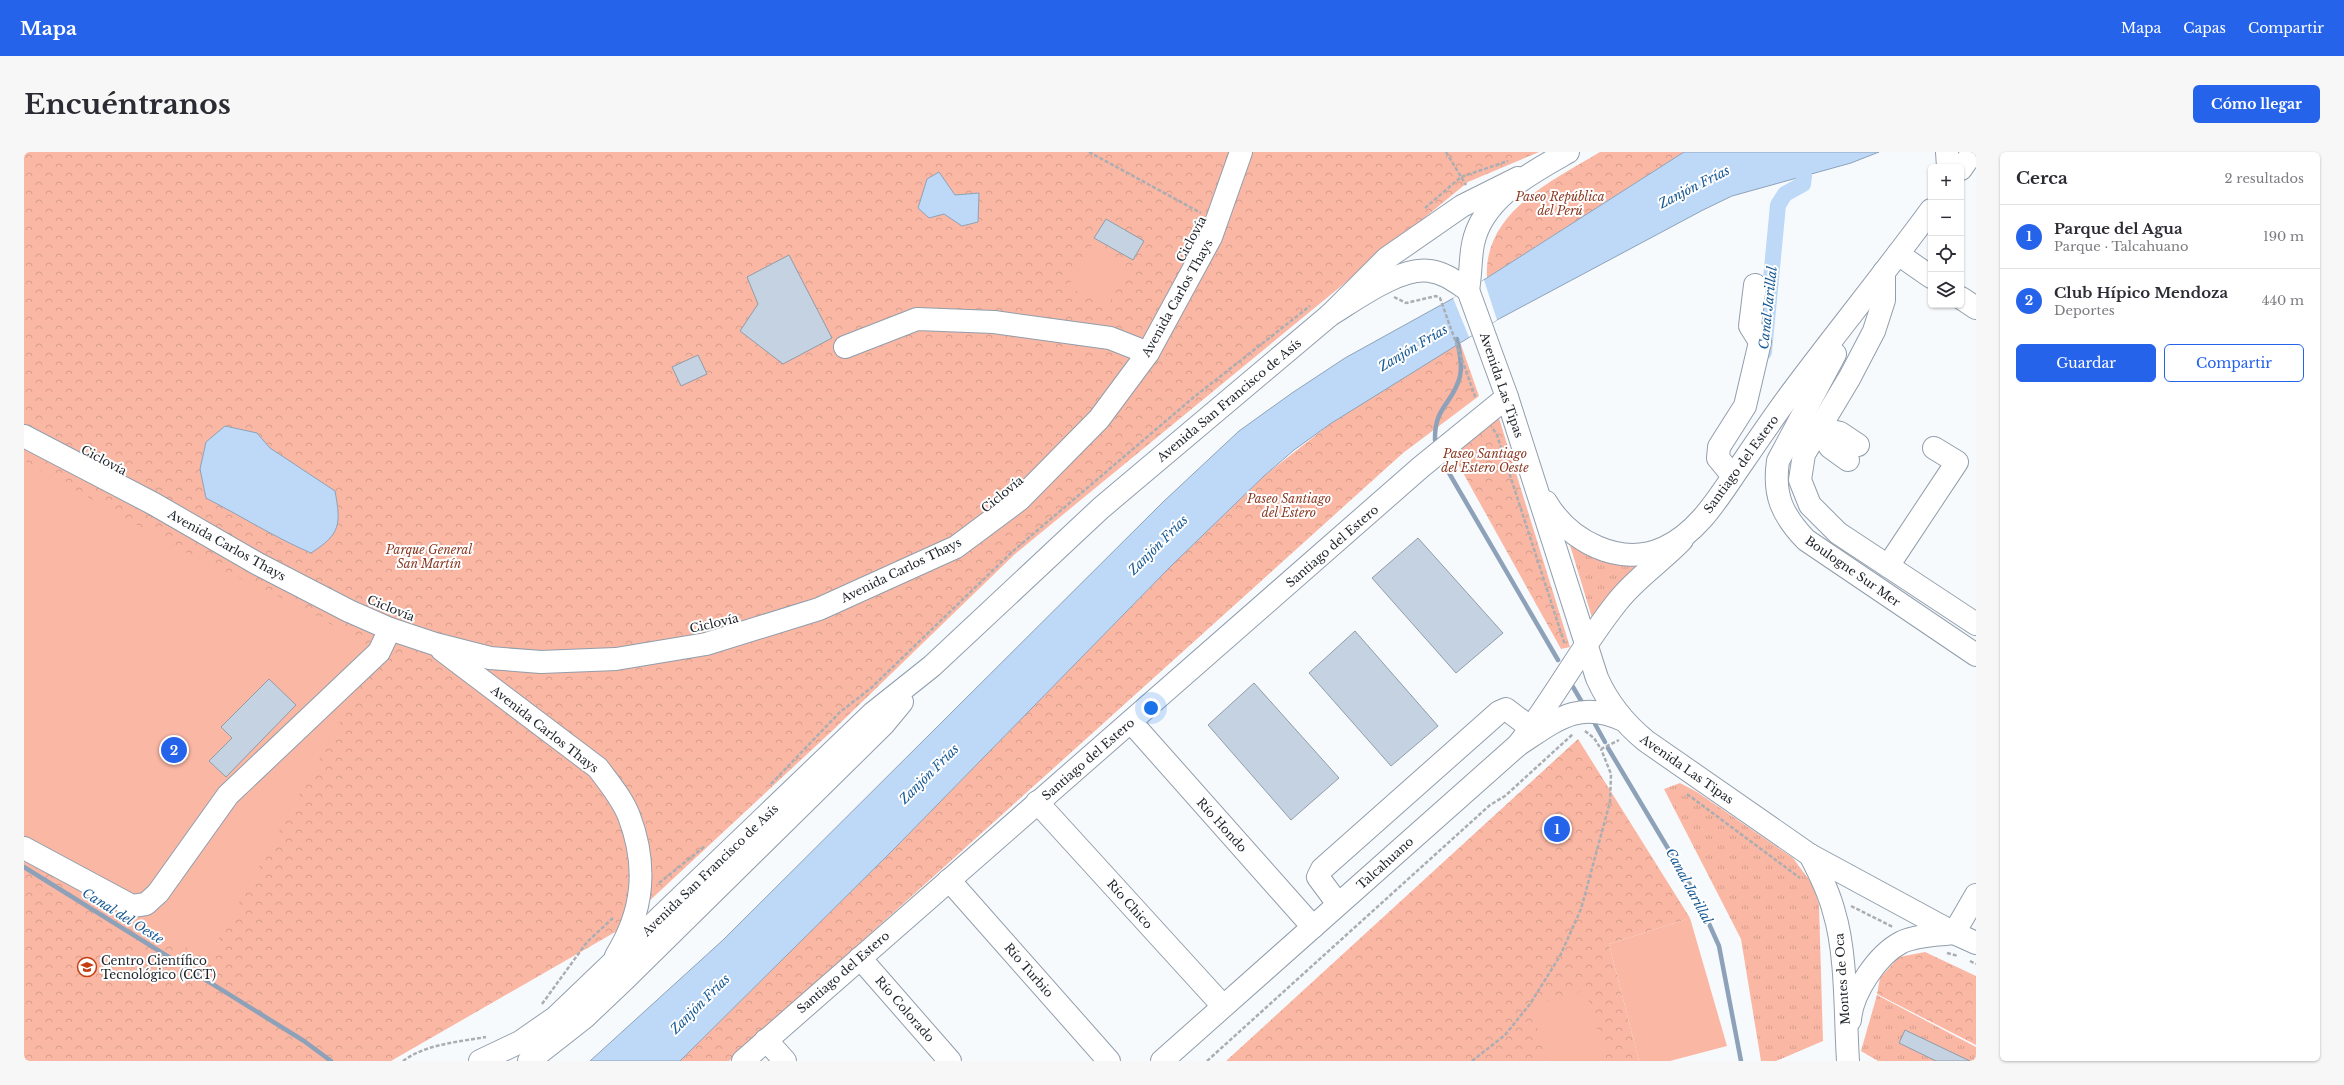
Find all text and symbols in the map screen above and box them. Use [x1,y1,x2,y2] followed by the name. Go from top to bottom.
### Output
[20,17,77,40] text: Mapa
[2121,19,2161,37] text: Mapa
[2183,19,2226,37] text: Capas
[2248,19,2324,37] text: Compartir
[2193,85,2320,123] button: Cómo llegar
[24,87,231,122] text: Encuéntranos
[1655,162,1733,213] water label: Zanjón Frías
[1928,164,1964,308] map controls
[1928,164,1964,200] button: +
[2016,168,2068,189] text: Cerca
[2225,170,2304,187] text: 2 resultados
[1515,189,1605,218] park label: Paseo República del Perú
[1928,200,1964,236] button: −
[1173,213,1209,264] street label: Ciclovía
[2054,219,2183,238] text: Parque del Agua
[2026,228,2032,245] text: 1
[2263,228,2304,245] text: 190 m
[1138,236,1216,360] street label: Avenida Carlos Thays
[1928,236,1964,272] button: locate
[2054,238,2188,255] text: Parque · Talcahuano
[1755,265,1781,350] water label: Canal Jarillal
[1928,272,1964,308] button: layers
[2054,283,2228,302] text: Club Hípico Mendoza
[2025,292,2033,309] text: 2
[2262,292,2304,309] text: 440 m
[2054,302,2115,319] text: Deportes
[1374,321,1451,376] water label: Zanjón Frías
[1477,329,1527,440] street label: Avenida Las Tipas
[1153,335,1304,465] street label: Avenida San Francisco de Asís
[2016,344,2156,382] button: Guardar
[2164,344,2304,382] button: Compartir
[1700,412,1782,516] street label: Santiago del Estero
[79,442,130,478] street label: Ciclovía
[1441,446,1529,475] park label: Paseo Santiago del Estero Oeste
[978,472,1026,515] street label: Ciclovía
[1246,491,1331,520] park label: Paseo Santiago del Estero
[1283,502,1381,590] street label: Santiago del Estero
[165,506,289,584] street label: Avenida Carlos Thays
[1124,511,1192,579] water label: Zanjón Frías
[1803,533,1904,610] street label: Boulogne Sur Mer
[837,534,964,606] street label: Avenida Carlos Thays
[385,542,472,571] park label: Parque General San Martín
[365,592,417,624] street label: Ciclovía
[688,610,740,636] street label: Ciclovía
[487,682,602,776] street label: Avenida Carlos Thays
[1141,698,1161,718] your location
[1039,715,1137,803] street label: Santiago del Estero
[1637,731,1737,807] street label: Avenida Las Tipas
[161,735,187,765] pin: 2
[895,740,963,808] water label: Zanjón Frías
[1194,795,1250,855] street label: Río Hondo
[638,801,781,940] street label: Avenida San Francisco de Asís
[1544,814,1570,844] pin: 1
[1354,834,1417,892] street label: Talcahuano
[1662,845,1716,928] water label: Canal Jarillal
[1104,876,1156,932] street label: Río Chico
[79,884,167,948] water label: Canal del Oeste
[794,928,892,1016] street label: Santiago del Estero
[1831,932,1853,1025] street label: Montes de Oca
[1001,940,1057,1000] street label: Río Turbio
[101,953,216,982] place label: Centro Científico Tecnológico (CCT)
[76,956,98,978] school or university icon: Centro Científico Tecnológico (CCT)
[666,970,734,1038] water label: Zanjón Frías
[872,973,938,1045] street label: Río Colorado

